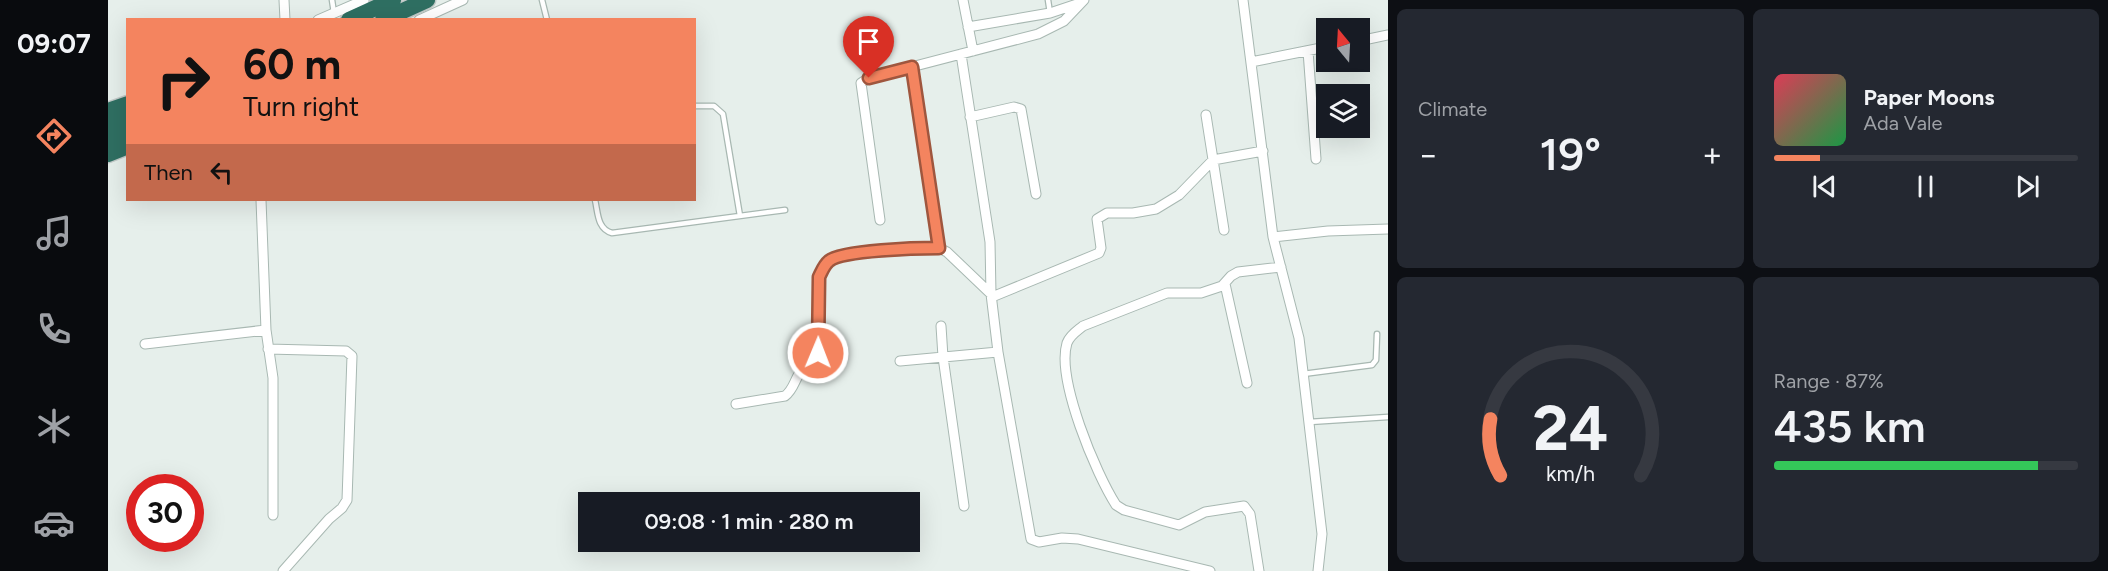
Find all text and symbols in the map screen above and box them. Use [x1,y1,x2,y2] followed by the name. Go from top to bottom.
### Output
[843,16,894,78] pin
[1316,18,1370,72] north arrow
[1316,18,1370,138] map controls
[852,25,885,58] icon: arrive
[17,27,91,60] text: 09:07
[243,39,341,90] text: 60 m
[144,42,222,120] icon: right
[1316,84,1370,138] button: layers
[1864,84,1994,111] text: Paper Moons
[243,90,359,123] text: Turn right
[1418,97,1487,121] text: Climate
[1864,111,1942,135] text: Ada Vale
[33,115,75,157] icon: directions
[1539,127,1601,181] text: 19°
[1418,135,1439,174] text: −
[1702,135,1722,174] text: +
[205,156,238,189] icon: left
[144,159,193,186] text: Then
[1808,170,1841,203] icon: previous
[1909,170,1942,203] icon: pause
[2011,170,2044,203] icon: next
[33,212,75,254] icon: music
[33,308,75,350] icon: phone
[786,321,850,385] position arrow
[1774,369,1884,393] text: Range · 87%
[1532,391,1608,466] text: 24
[1774,399,1926,453] text: 435 km
[33,405,75,447] icon: climate
[1546,462,1595,487] text: km/h
[126,474,204,552] speed limit sign: 30
[33,502,75,544] icon: car
[644,508,854,535] text: 09:08 · 1 min · 280 m

